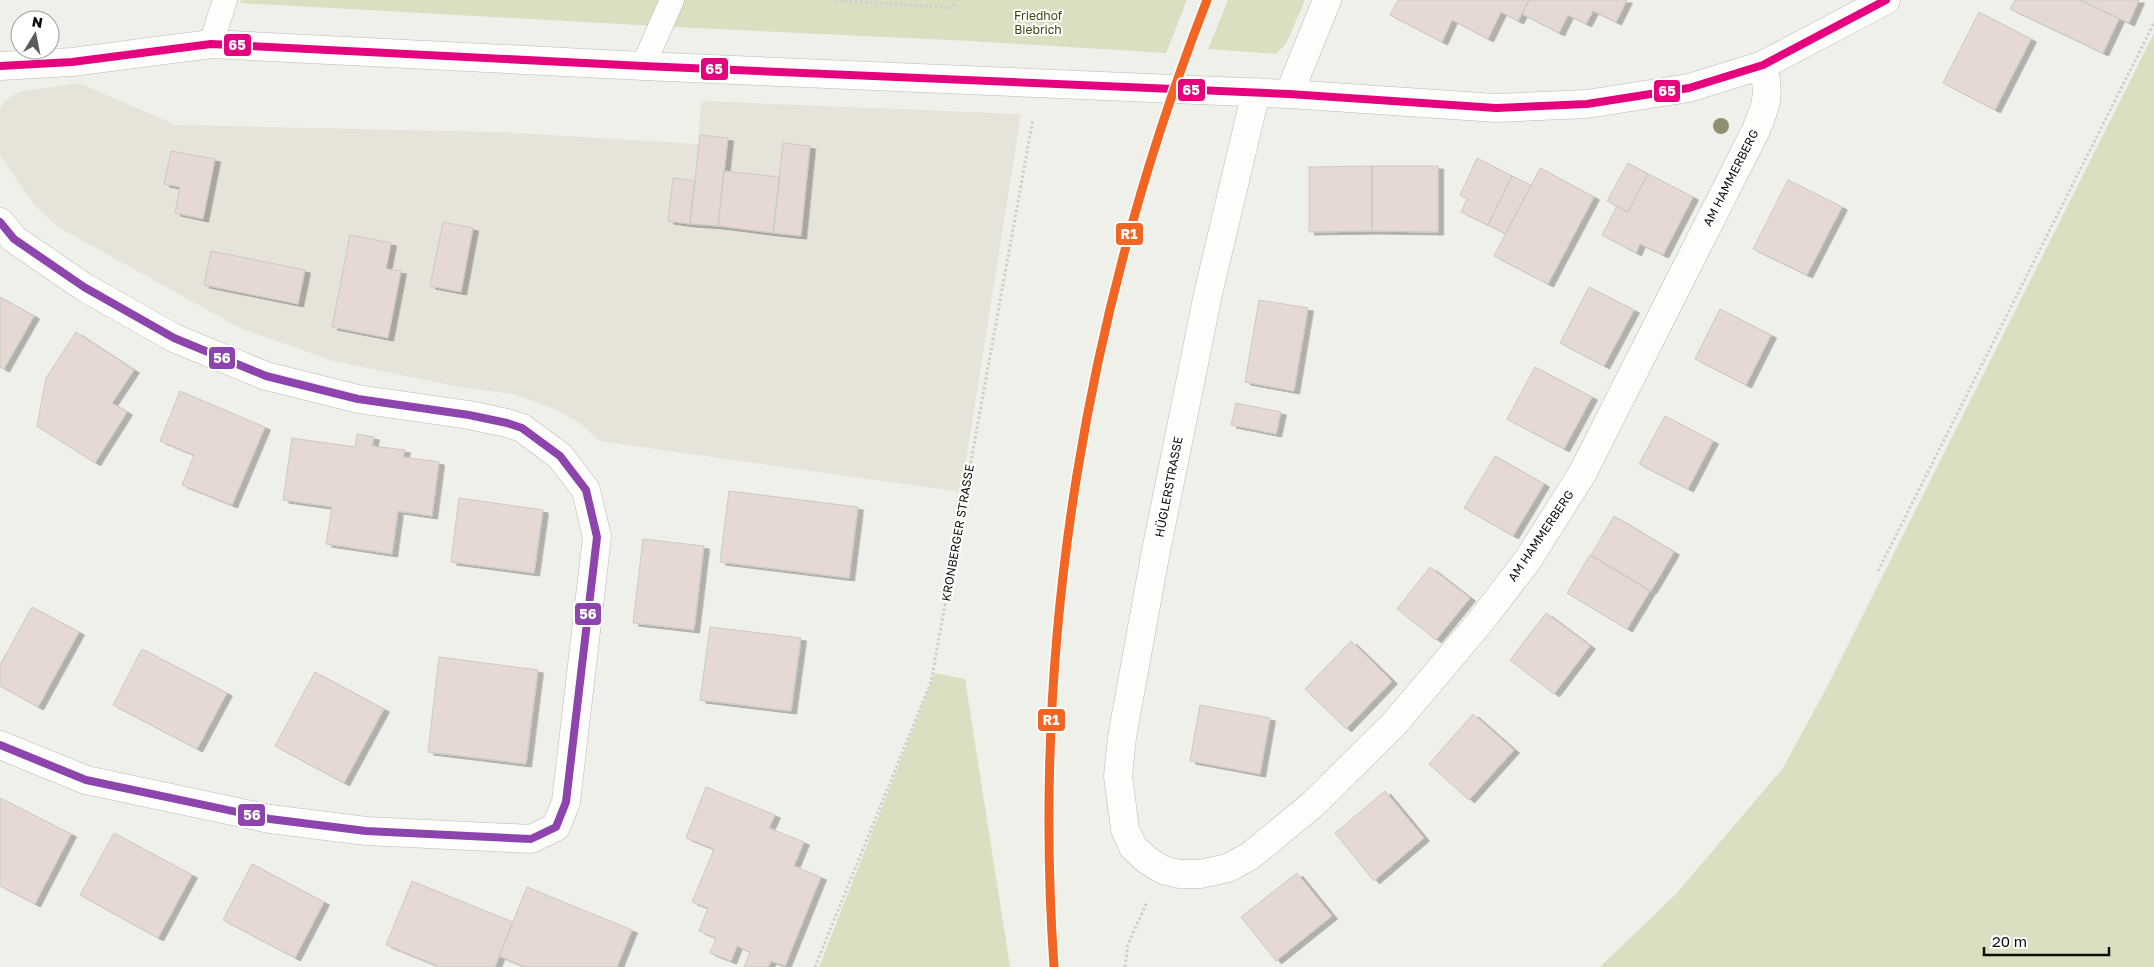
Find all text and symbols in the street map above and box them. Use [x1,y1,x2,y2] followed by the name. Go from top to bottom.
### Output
[1014,8,1063,37] park label: Friedhof Biebrich
[10,10,60,60] north arrow
[31,12,44,31] text: N
[223,33,252,57] line badge: 65
[228,36,246,53] text: 65
[700,57,729,81] line badge: 65
[705,60,723,77] text: 65
[1177,78,1206,102] line badge: 65
[1653,79,1681,103] line badge: 65
[1182,81,1200,98] text: 65
[1658,82,1676,99] text: 65
[1700,127,1761,229] street label: AM HAMMERBERG
[1115,222,1144,246] line badge: R1
[1121,225,1137,242] text: R1
[208,346,236,370] line badge: 56
[213,349,231,366] text: 56
[1151,435,1186,539] street label: HÜGLERSTRASSE
[938,463,977,602] street label: KRONBERGER STRASSE
[1505,487,1577,584] street label: AM HAMMERBERG
[574,602,602,626] line badge: 56
[579,605,597,622] text: 56
[1037,708,1066,732] line badge: R1
[1043,711,1059,728] text: R1
[237,803,266,827] line badge: 56
[243,806,261,823] text: 56
[1984,924,2109,956] scale bar
[1992,932,2027,950] text: 20 m

